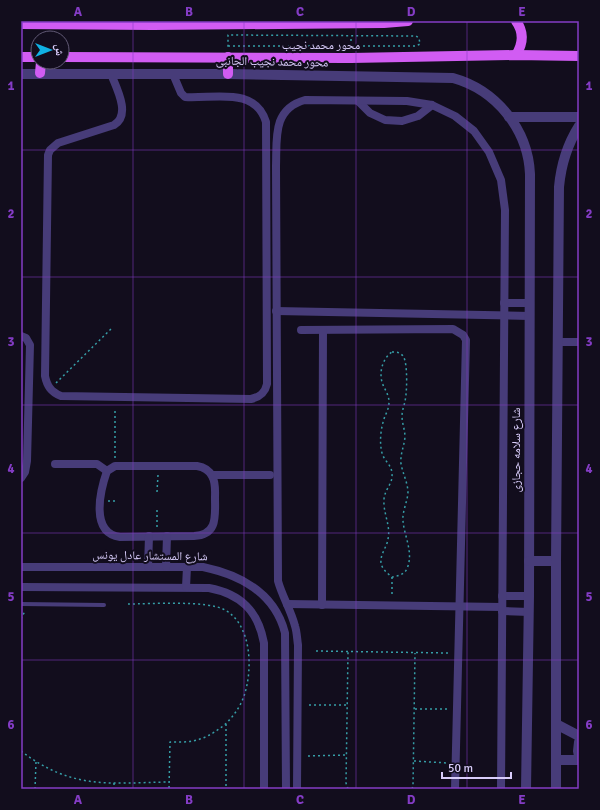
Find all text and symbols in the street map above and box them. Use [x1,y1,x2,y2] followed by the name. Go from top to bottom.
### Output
[74,4,83,20] text: A
[185,4,193,20] text: B
[296,4,304,20] text: C
[407,4,416,20] text: D
[518,4,526,20] text: E
[30,30,70,70] north arrow
[282,38,360,53] street label: محور محمد نجيب
[52,44,66,56] text: ش
[216,54,328,70] street label: محور محمد نجيب الجانبى
[7,78,15,94] text: 1
[585,78,593,94] text: 1
[7,206,15,222] text: 2
[585,206,593,222] text: 2
[7,334,15,350] text: 3
[585,334,593,350] text: 3
[509,407,524,492] street label: شارع سلامه حجازى
[7,461,15,477] text: 4
[585,461,593,477] text: 4
[92,547,208,565] street label: شارع المستشار عادل يونس
[7,589,15,605] text: 5
[585,589,593,605] text: 5
[7,717,15,733] text: 6
[585,717,593,733] text: 6
[442,754,511,780] scale bar
[448,761,473,776] text: 50 m
[74,792,83,808] text: A
[185,792,193,808] text: B
[296,792,304,808] text: C
[407,792,416,808] text: D
[518,792,526,808] text: E

